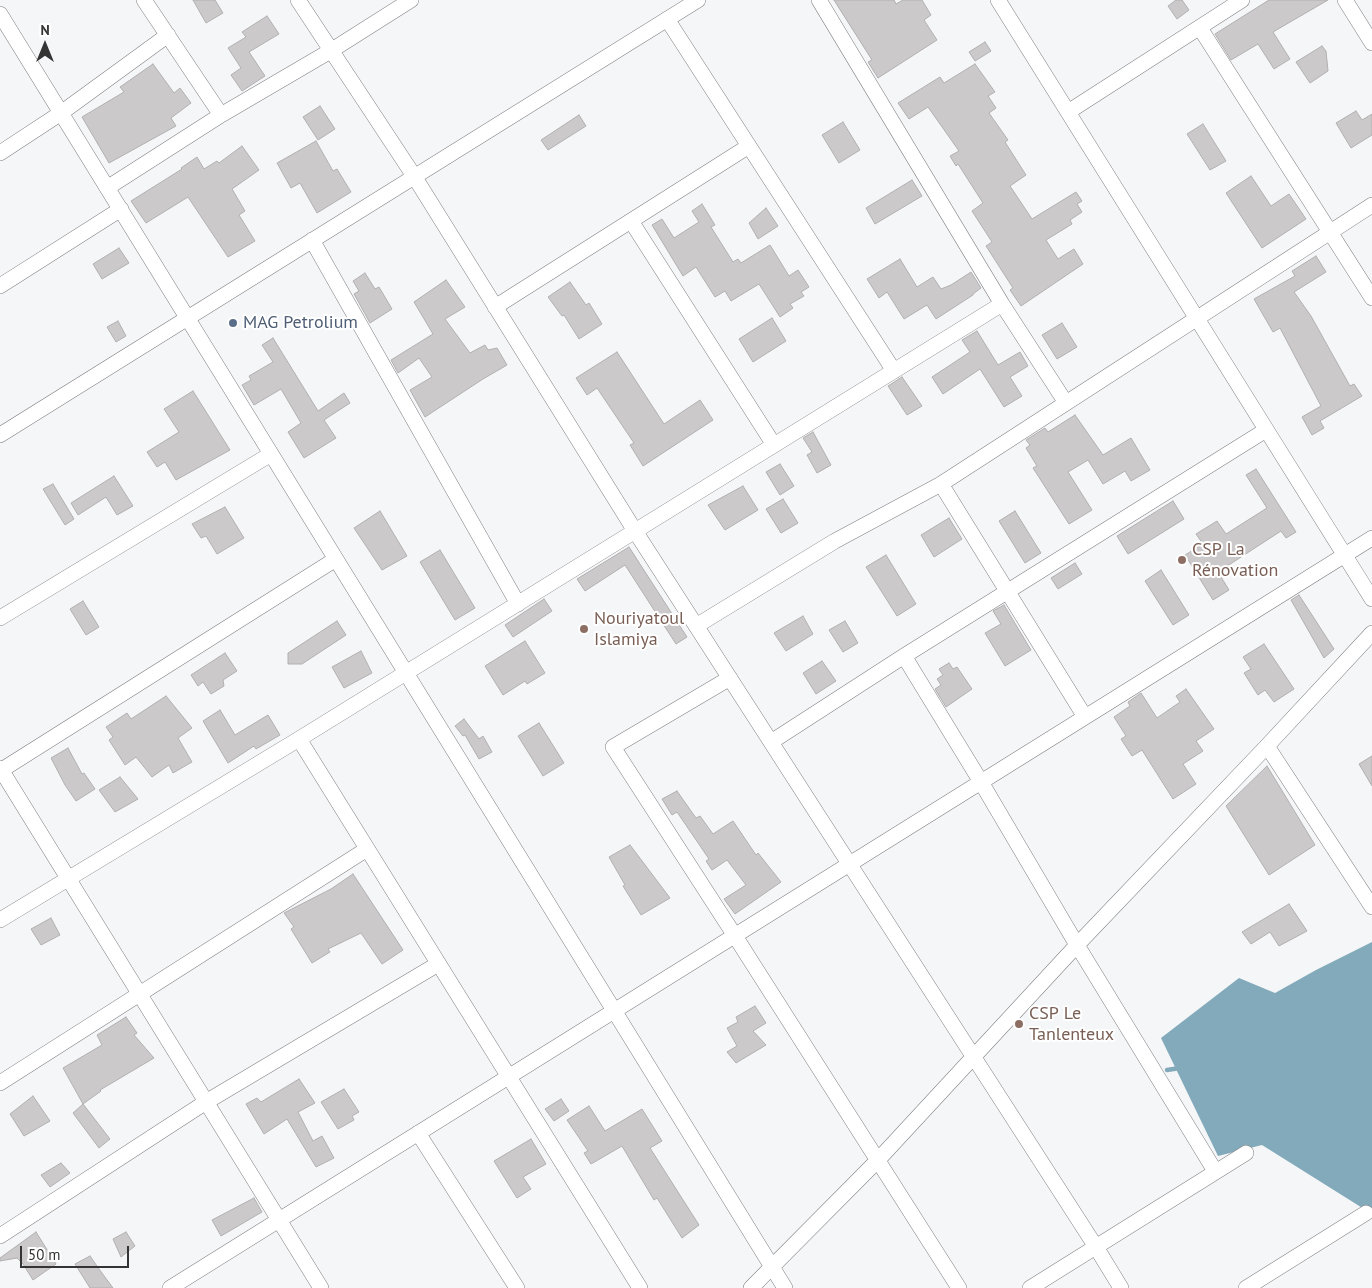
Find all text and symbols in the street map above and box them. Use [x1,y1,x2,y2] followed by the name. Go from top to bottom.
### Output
[20,20,70,70] north arrow
[40,21,50,39] text: N
[243,312,358,334] place label: MAG Petrolium
[227,317,239,329] marker: MAG Petrolium
[1192,539,1278,582] place label: CSP La Rénovation
[1176,554,1188,566] marker: CSP La Rénovation
[594,608,684,650] place label: Nouriyatoul Islamiya
[578,623,590,635] marker: Nouriyatoul Islamiya
[1029,1003,1114,1046] place label: CSP Le Tanlenteux
[1013,1018,1025,1030] marker: CSP Le Tanlenteux
[22,1236,131,1268] scale bar
[28,1245,61,1264] text: 50 m

